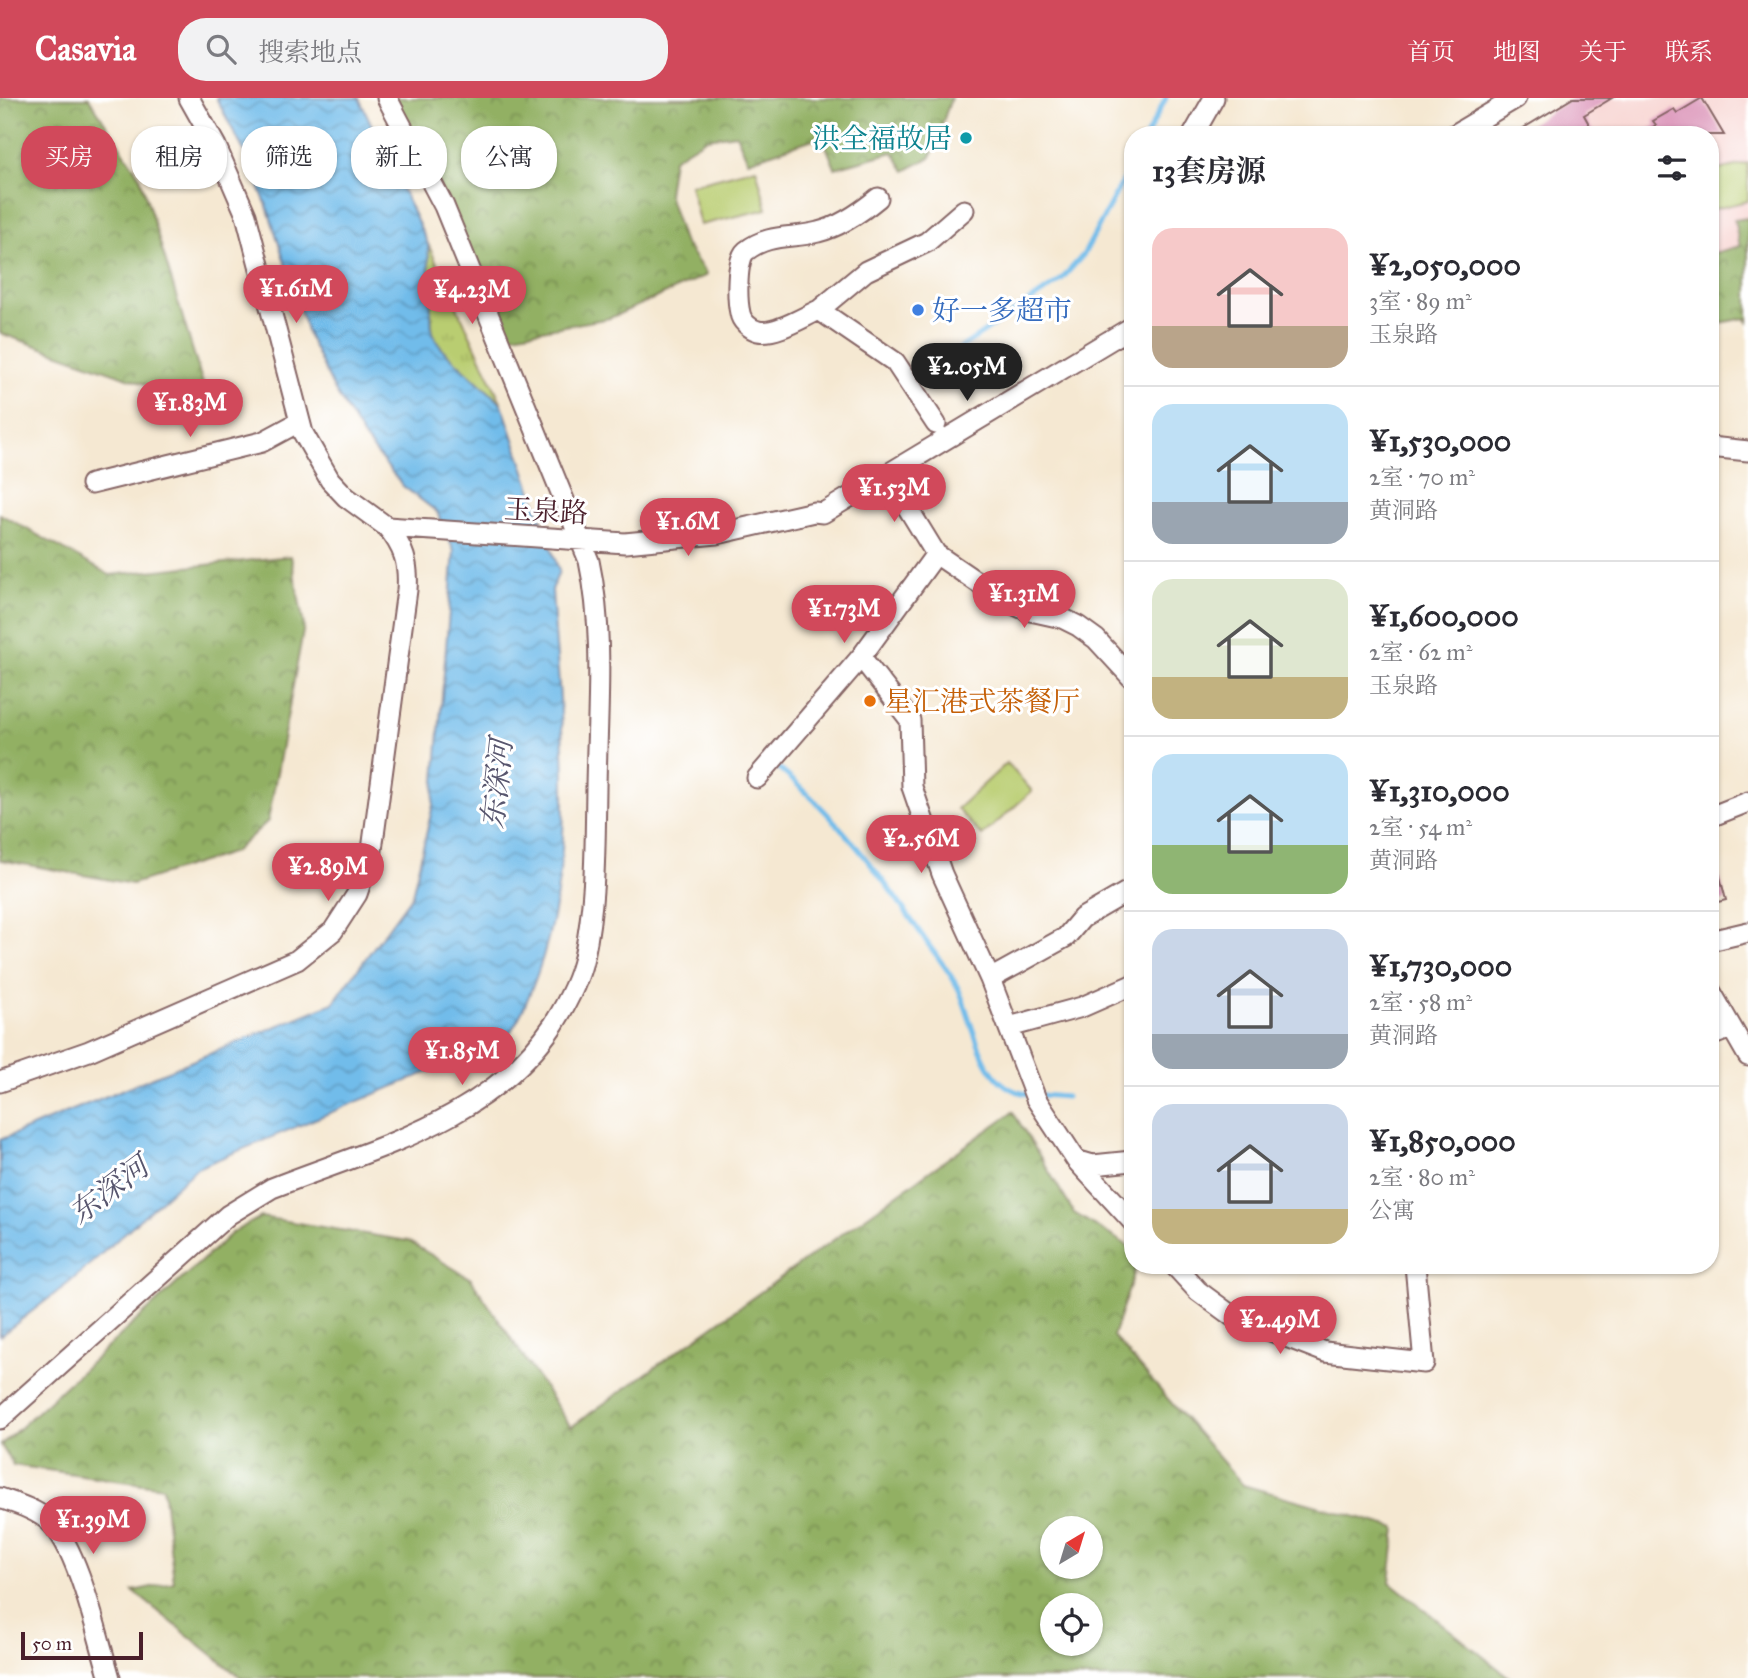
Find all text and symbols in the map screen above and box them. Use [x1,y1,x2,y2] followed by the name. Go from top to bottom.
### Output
[178,18,668,81] search box
[35,29,136,69] text: Casavia
[202,30,240,68] icon: search
[258,36,362,68] text: 搜索地点
[1407,37,1455,67] text: 首页
[1493,37,1541,67] text: 地图
[1579,37,1627,67] text: 关于
[1665,37,1713,67] text: 联系
[812,121,952,156] place label: 洪全福故居
[21,126,117,189] chip: 买房
[131,126,227,189] chip: 租房
[241,126,337,189] chip: 筛选
[351,126,447,189] chip: 新上
[461,126,557,189] chip: 公寓
[958,130,974,146] marker: 洪全福故居
[1653,149,1691,187] icon: filters
[1152,153,1266,189] text: 13套房源
[1369,247,1521,283] text: ¥2,050,000
[1208,256,1292,340] icon: home
[239,266,353,325] pin: ¥1.61M
[415,266,529,326] pin: ¥4.23M
[259,274,333,302] text: ¥1.61M
[433,275,511,303] text: ¥4.23M
[1369,287,1472,315] text: 3室 · 89 m²
[932,293,1072,328] place label: 好一多超市
[910,302,926,318] marker: 好一多超市
[1369,320,1438,348] text: 玉泉路
[910,344,1024,403] pin: ¥2.05M
[927,352,1007,380] text: ¥2.05M
[133,380,247,439] pin: ¥1.83M
[153,388,227,416] text: ¥1.83M
[1369,423,1511,459] text: ¥1,530,000
[1208,432,1292,516] icon: home
[1369,463,1475,491] text: 2室 · 70 m²
[837,464,951,524] pin: ¥1.53M
[858,473,930,501] text: ¥1.53M
[503,491,589,531] street label: 玉泉路
[1369,496,1438,524] text: 黄洞路
[639,498,737,558] pin: ¥1.6M
[656,507,720,535] text: ¥1.6M
[967,570,1081,630] pin: ¥1.31M
[989,579,1059,607] text: ¥1.31M
[787,586,901,645] pin: ¥1.73M
[808,594,880,622] text: ¥1.73M
[1369,598,1519,634] text: ¥1,600,000
[1208,607,1292,691] icon: home
[1369,638,1472,666] text: 2室 · 62 m²
[1369,671,1438,699] text: 玉泉路
[884,684,1080,719] place label: 星汇港式茶餐厅
[862,693,878,709] marker: 星汇港式茶餐厅
[474,732,520,831] water label: 东深河
[1369,773,1510,809] text: ¥1,310,000
[1208,782,1292,866] icon: home
[1369,813,1472,841] text: 2室 · 54 m²
[864,816,978,875] pin: ¥2.56M
[882,824,960,852] text: ¥2.56M
[271,844,385,903] pin: ¥2.89M
[1369,846,1438,874] text: 黄洞路
[288,852,368,880] text: ¥2.89M
[1369,948,1512,984] text: ¥1,730,000
[1208,957,1292,1041] icon: home
[1369,988,1472,1016] text: 2室 · 58 m²
[1369,1021,1438,1049] text: 黄洞路
[405,1028,519,1087] pin: ¥1.85M
[424,1036,500,1064] text: ¥1.85M
[1369,1123,1516,1159] text: ¥1,850,000
[1208,1132,1292,1216] icon: home
[62,1146,160,1231] water label: 东深河
[1369,1163,1475,1191] text: 2室 · 80 m²
[1369,1196,1415,1224] text: 公寓
[1223,1296,1337,1356] pin: ¥2.49M
[1240,1305,1320,1333] text: ¥2.49M
[36,1496,150,1556] pin: ¥1.39M
[56,1505,130,1533] text: ¥1.39M
[1040,1516,1102,1578] north arrow
[1040,1516,1103,1656] map controls
[1040,1593,1103,1656] button: locate
[21,1629,144,1661] scale bar
[32,1632,72,1655] text: 50 m

